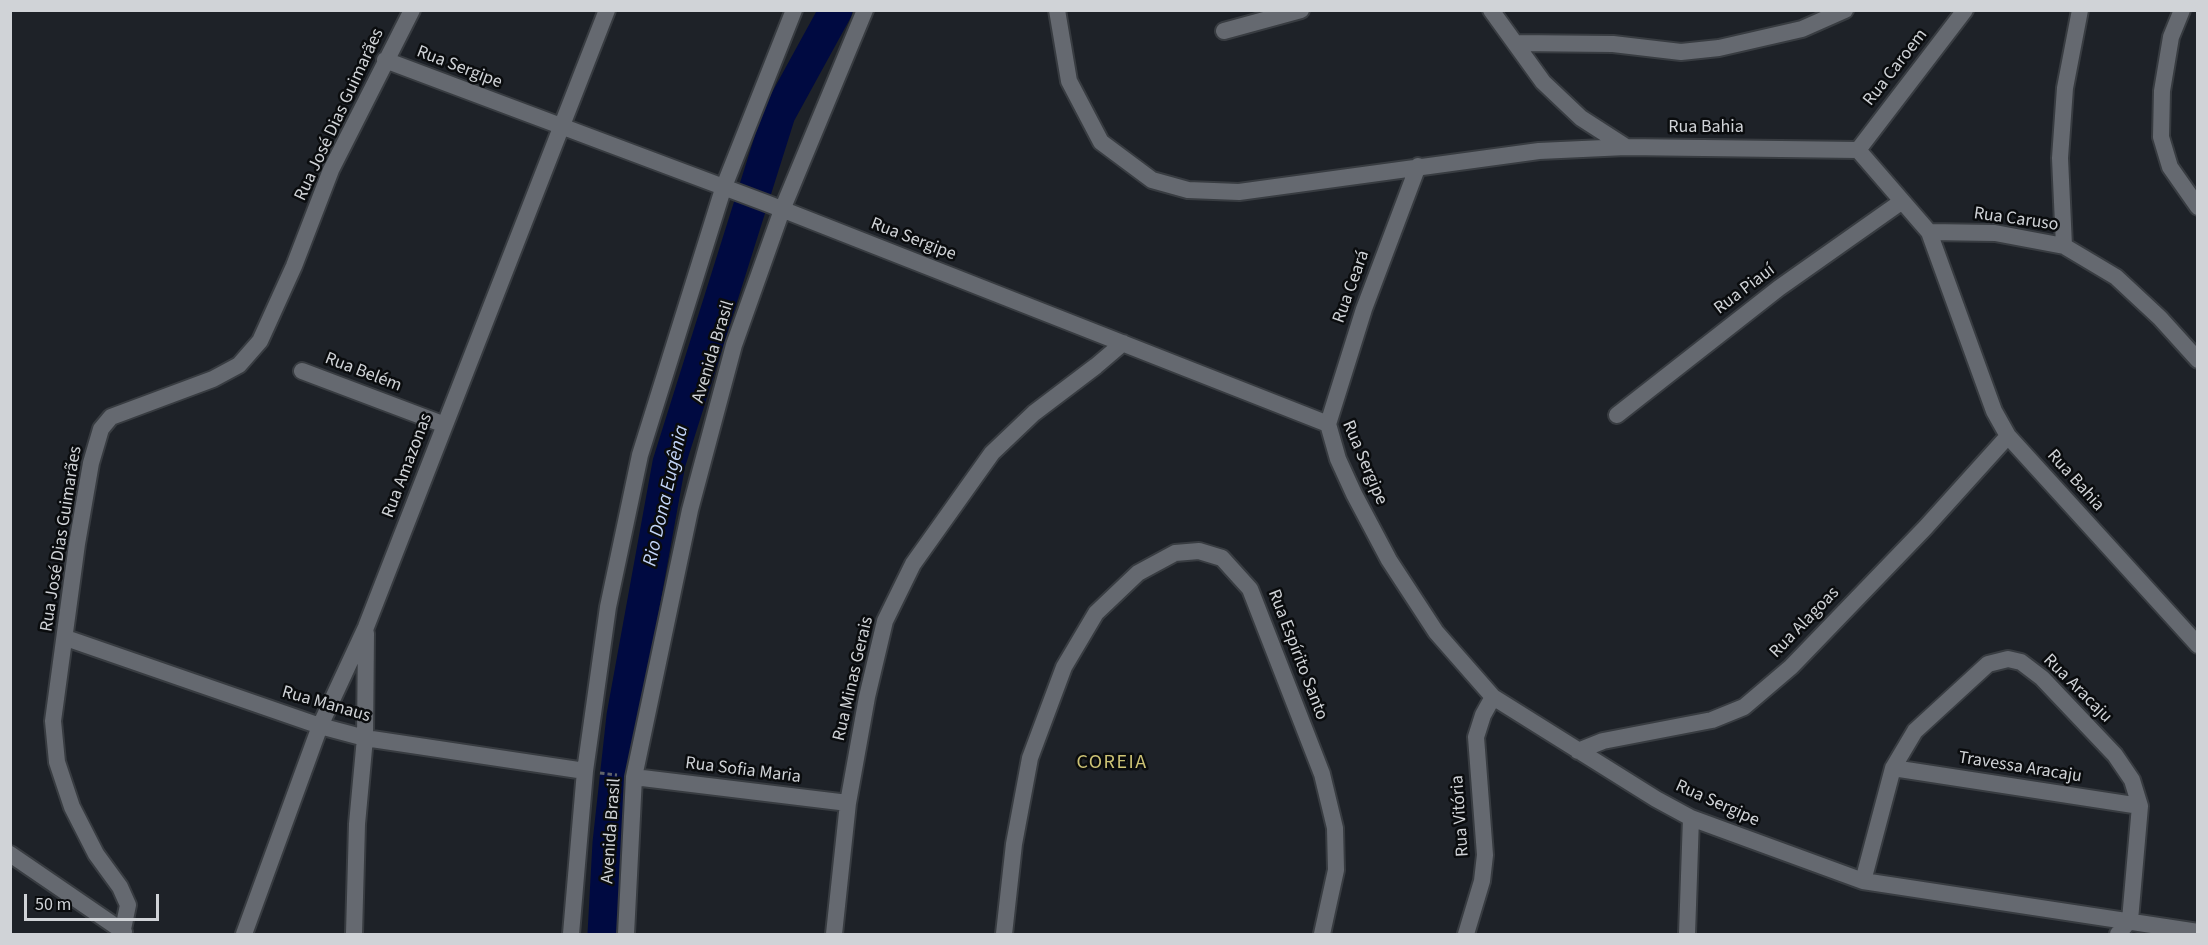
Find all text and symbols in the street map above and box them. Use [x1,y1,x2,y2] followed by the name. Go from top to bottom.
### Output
[291,25,389,205] street label: Rua José Dias Guimarães
[1859,25,1933,111] street label: Rua Caroem
[413,42,505,94] street label: Rua Sergipe
[1668,117,1744,139] street label: Rua Bahia
[1972,203,2060,237] street label: Rua Caruso
[867,214,959,266] street label: Rua Sergipe
[1329,248,1375,326] street label: Rua Ceará
[1710,260,1780,320] street label: Rua Piauí
[688,298,740,406] street label: Avenida Brasil
[321,348,405,398] street label: Rua Belém
[378,411,438,521] street label: Rua Amazonas
[1337,417,1391,509] street label: Rua Sergipe
[639,423,695,569] water label: Rio Dona Eugênia
[37,445,87,633] street label: Rua José Dias Guimarães
[2042,446,2108,516] street label: Rua Bahia
[1766,583,1844,663] street label: Rua Alagoas
[1262,587,1332,723] street label: Rua Espírito Santo
[829,615,879,743] street label: Rua Minas Gerais
[2038,650,2116,728] street label: Rua Aracaju
[279,682,373,728] street label: Rua Manaus
[1957,748,2083,788] street label: Travessa Aracaju
[1076,752,1148,776] district label: COREIA
[684,753,802,789] street label: Rua Sofia Maria
[1447,774,1475,858] street label: Rua Vitória
[1672,776,1762,832] street label: Rua Sergipe
[598,777,626,885] street label: Avenida Brasil
[27,882,162,920] scale bar
[35,892,71,917] text: 50 m

